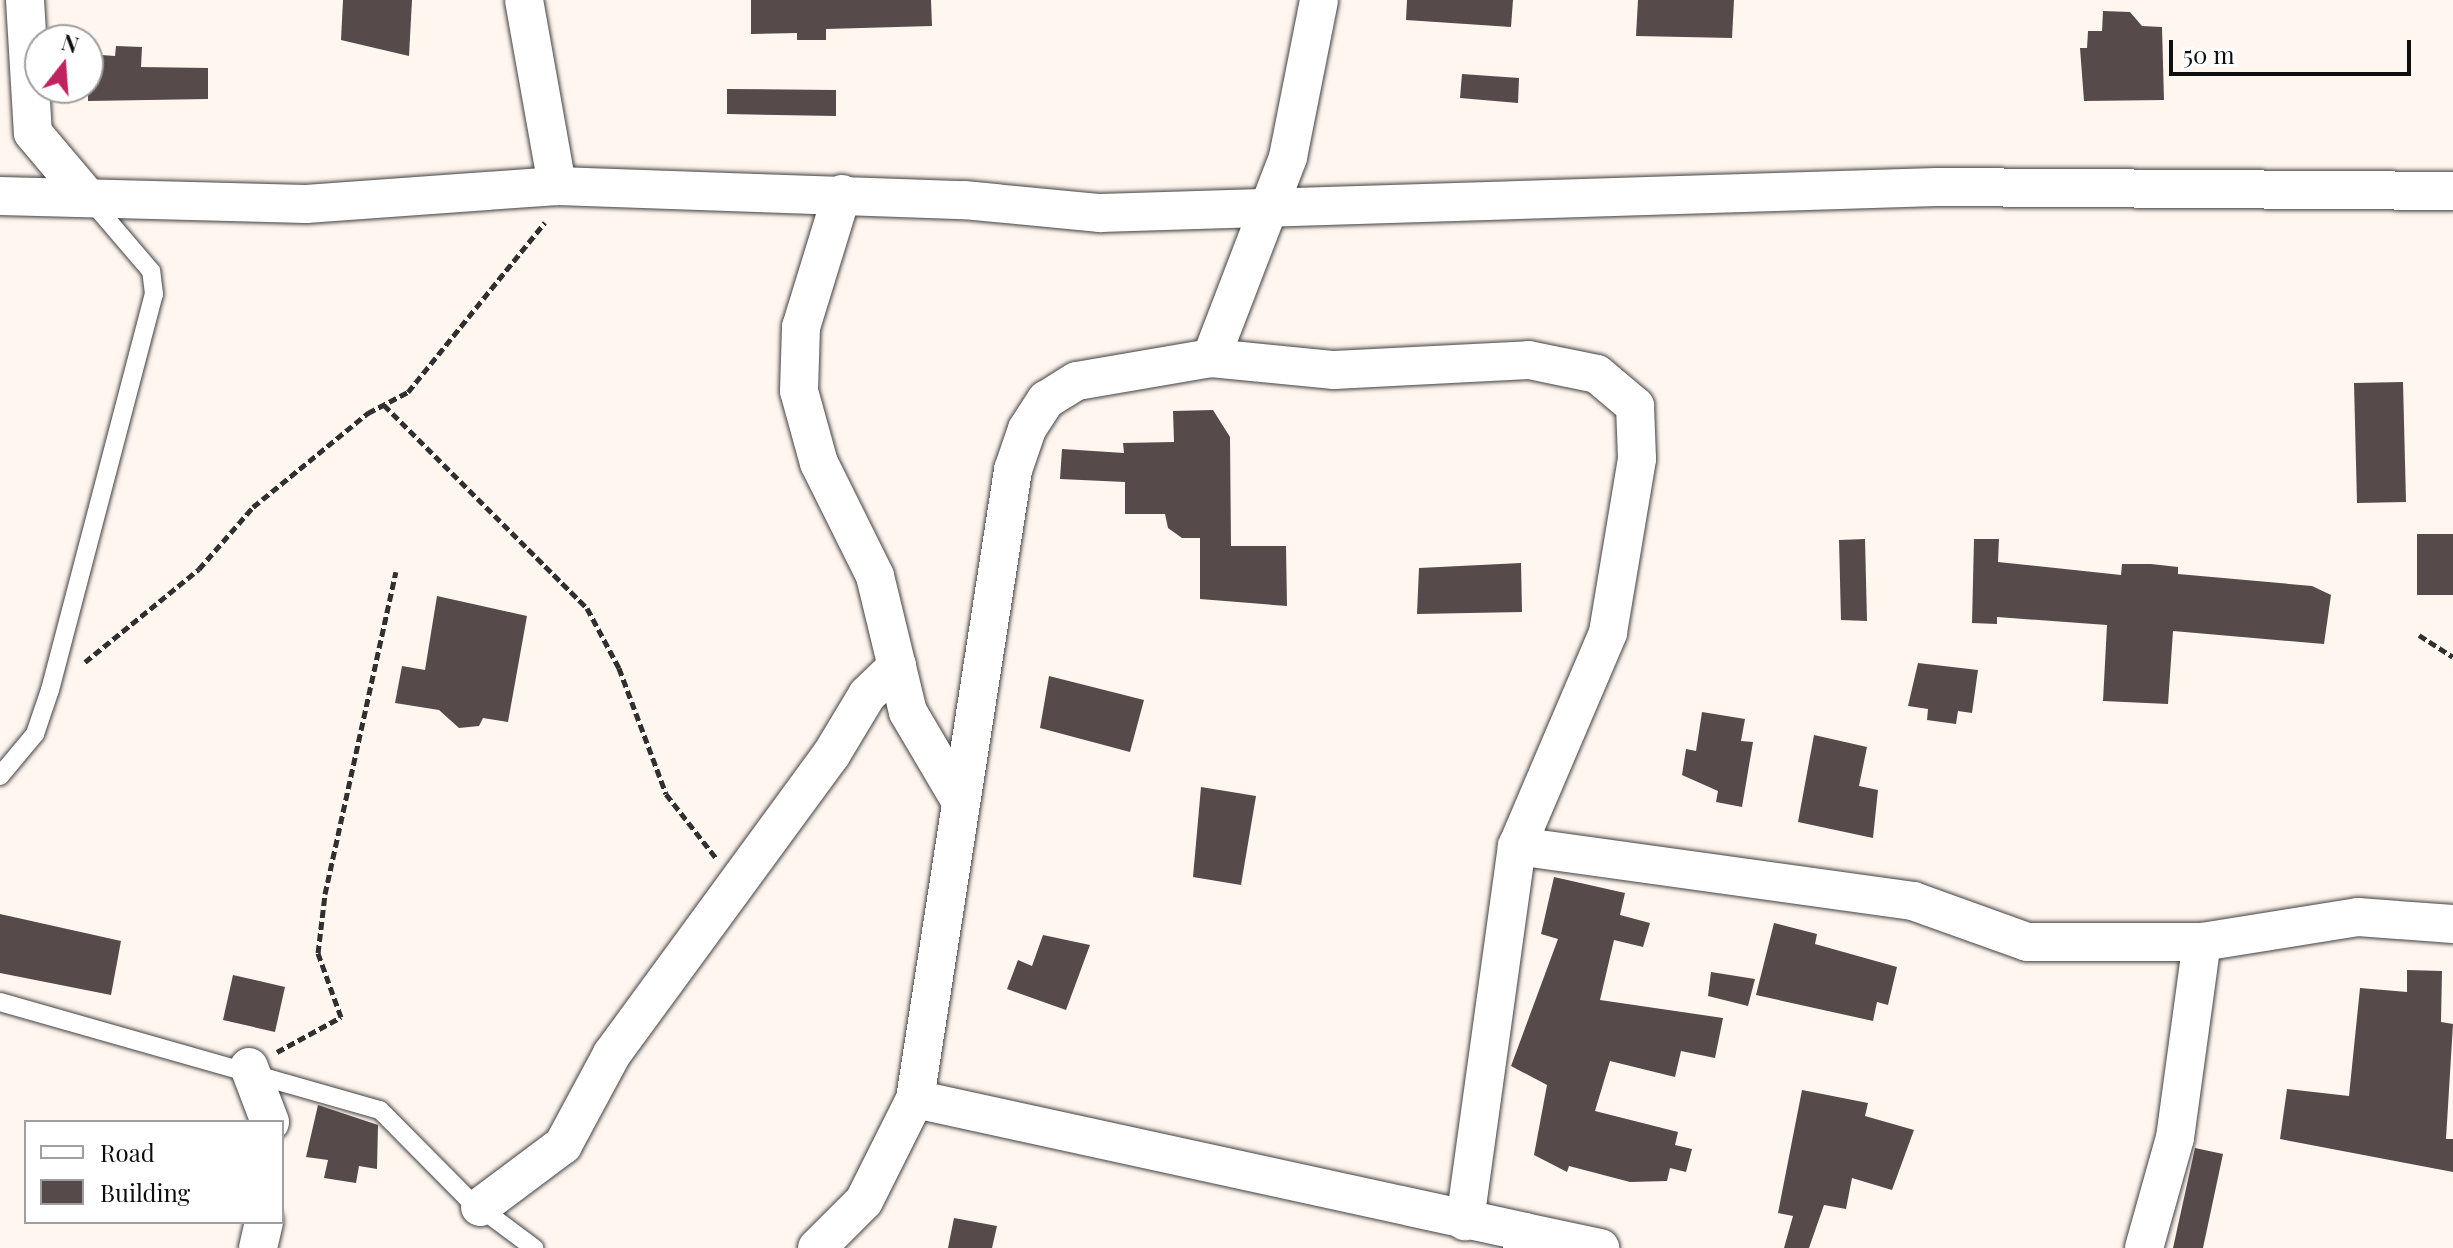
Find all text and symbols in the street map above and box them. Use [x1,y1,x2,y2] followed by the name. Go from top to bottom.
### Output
[24,24,104,104] north arrow
[2173,24,2415,74] scale bar
[58,26,82,60] text: N
[2183,38,2235,70] text: 50 m
[24,1120,284,1224] legend
[100,1136,155,1168] text: Road
[100,1176,190,1208] text: Building

